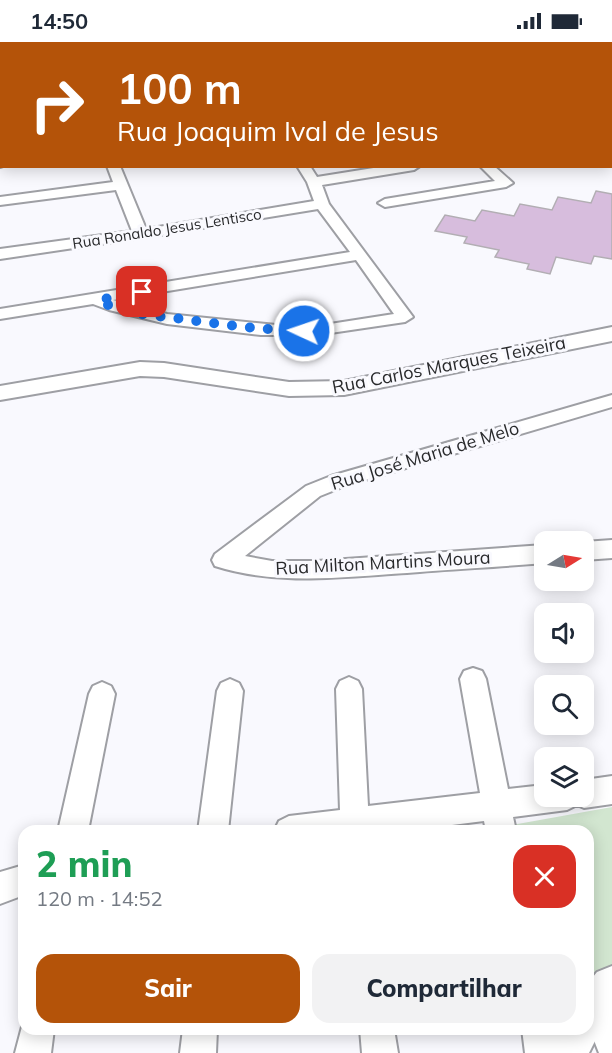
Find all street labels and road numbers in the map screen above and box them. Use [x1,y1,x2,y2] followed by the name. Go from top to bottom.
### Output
[71,204,263,253] street label: Rua Ronaldo Jesus Lentisco
[330,331,568,398] street label: Rua Carlos Marques Teixeira
[328,416,522,495] street label: Rua José Maria de Melo
[275,545,491,580] street label: Rua Milton Martins Moura

